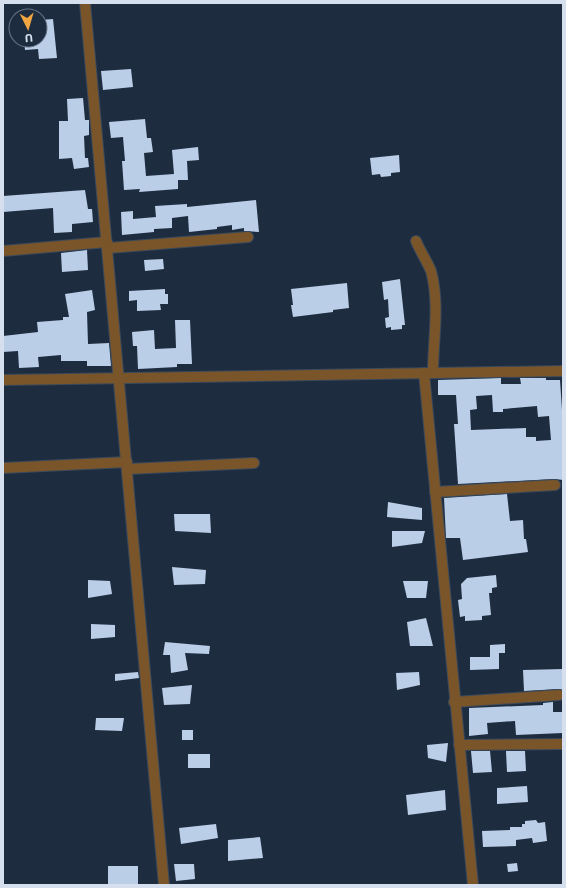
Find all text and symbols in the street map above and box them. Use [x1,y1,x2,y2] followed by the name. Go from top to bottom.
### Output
[8,8,48,48] north arrow
[24,32,33,45] text: U

